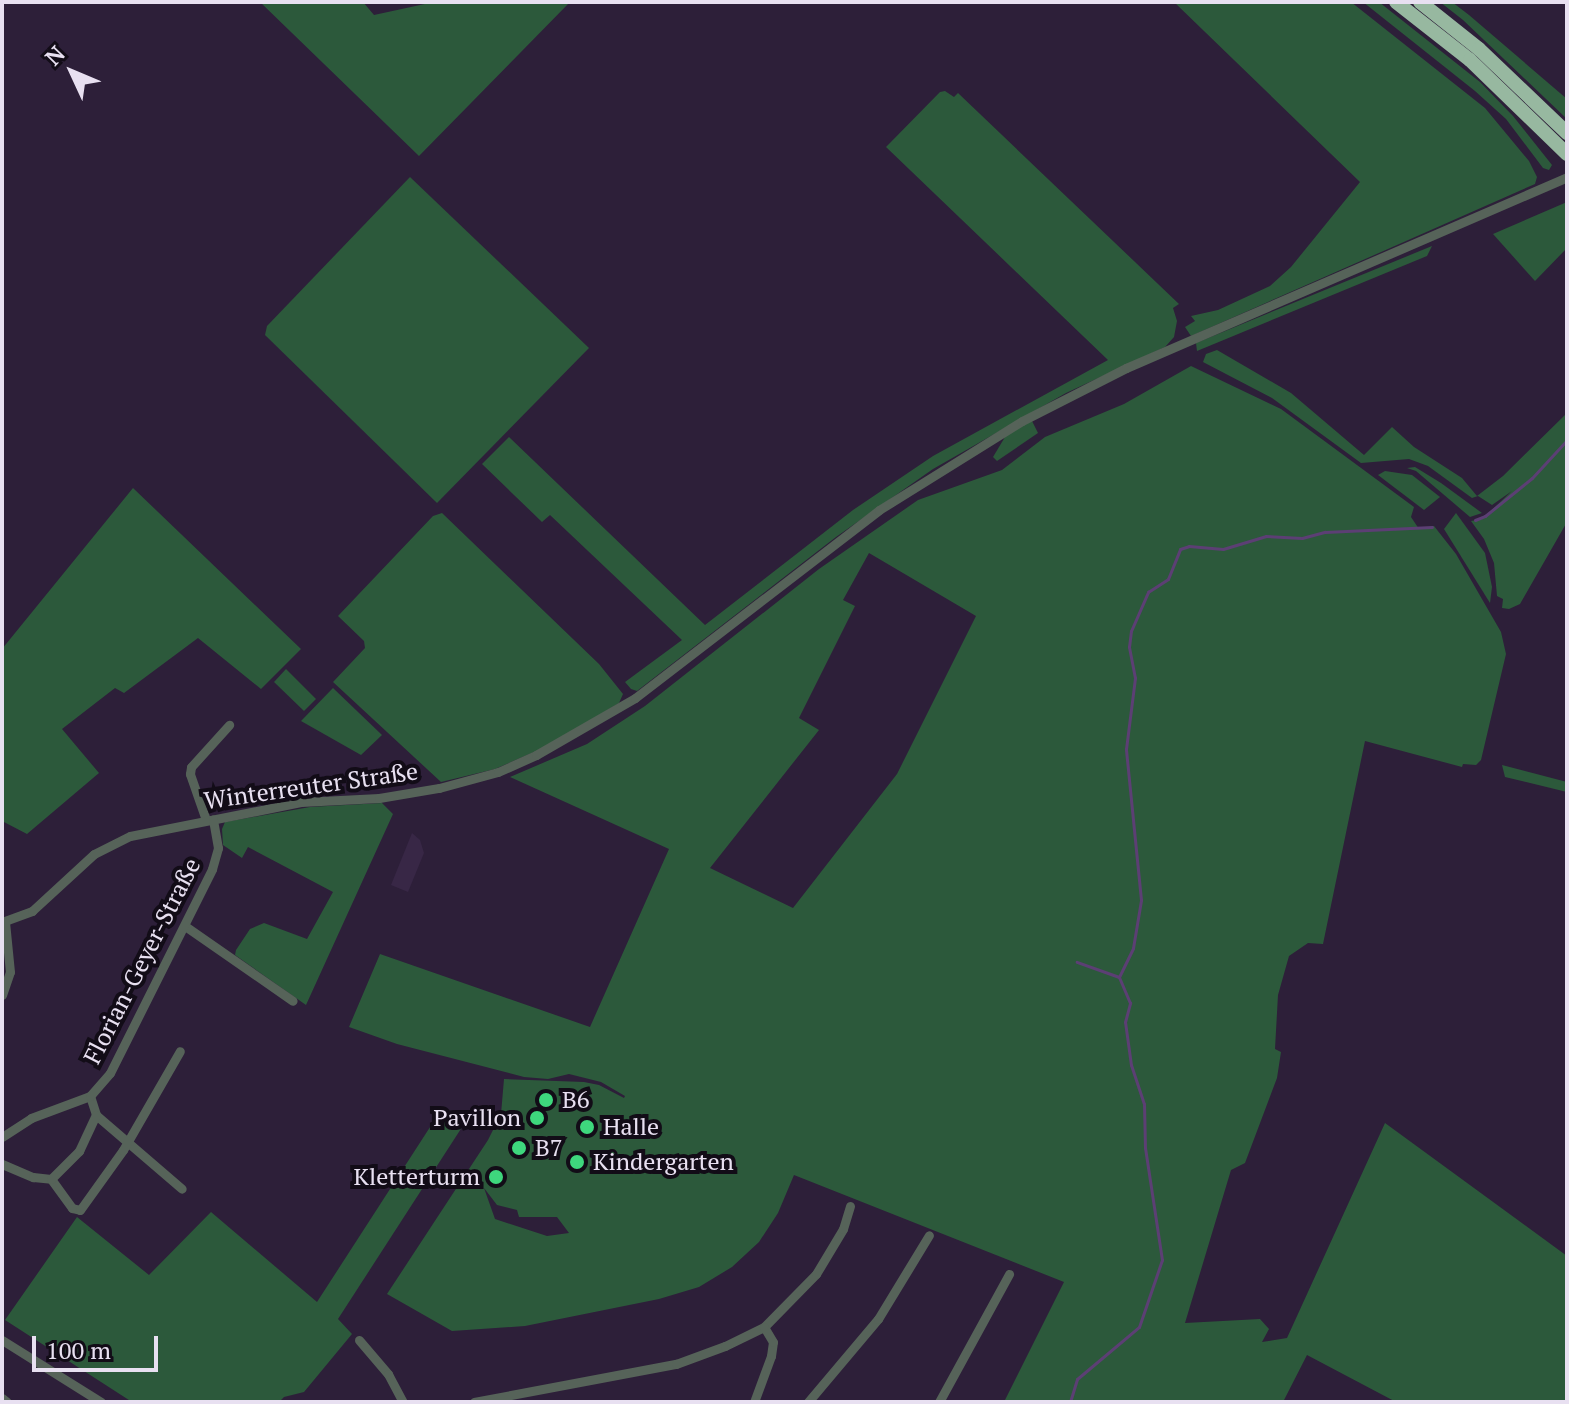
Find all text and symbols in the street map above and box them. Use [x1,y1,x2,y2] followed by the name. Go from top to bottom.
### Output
[32,32,112,112] north arrow
[38,39,71,71] text: N
[202,757,420,815] street label: Winterreuter Straße
[78,853,206,1069] street label: Florian-Geyer-Straße
[562,1086,590,1114] place label: B6
[537,1091,555,1109] marker: B6
[433,1104,521,1132] place label: Pavillon
[528,1109,546,1127] marker: Pavillon
[603,1113,659,1141] place label: Halle
[578,1118,596,1136] marker: Halle
[535,1134,563,1162] place label: B7
[510,1139,528,1157] marker: B7
[593,1148,734,1176] place label: Kindergarten
[568,1153,586,1171] marker: Kindergarten
[354,1163,480,1191] place label: Kletterturm
[487,1168,505,1186] marker: Kletterturm
[36,1320,162,1370] scale bar
[46,1334,111,1366] text: 100 m

